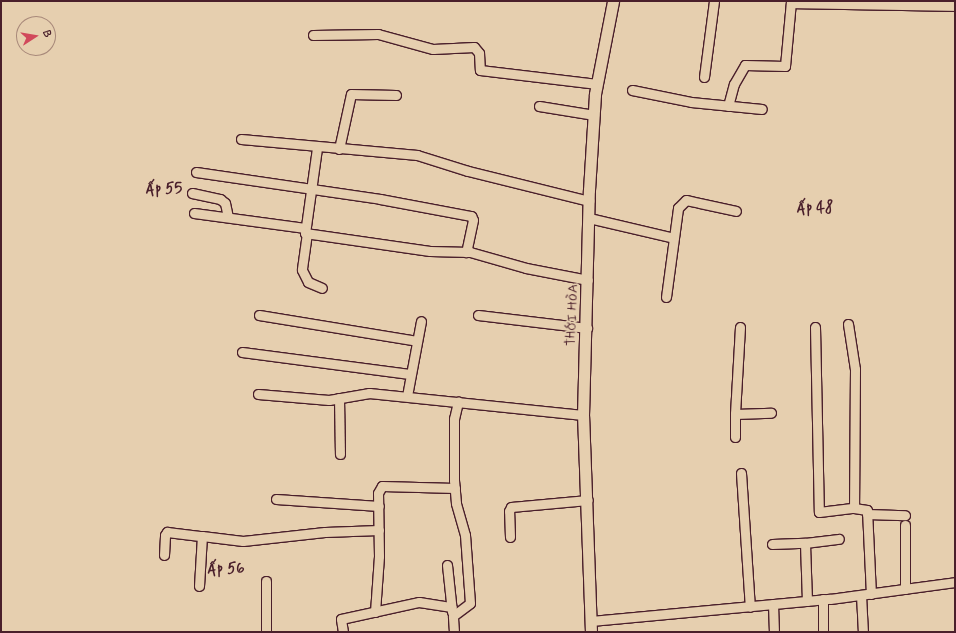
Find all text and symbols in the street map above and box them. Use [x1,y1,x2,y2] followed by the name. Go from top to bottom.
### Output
[16,16,56,56] north arrow
[39,29,54,39] text: B
[146,181,182,199] district label: Ấp 55
[797,200,833,218] district label: Ấp 48
[563,284,581,346] street label: THỚI HÒA
[208,561,244,579] district label: Ấp 56

